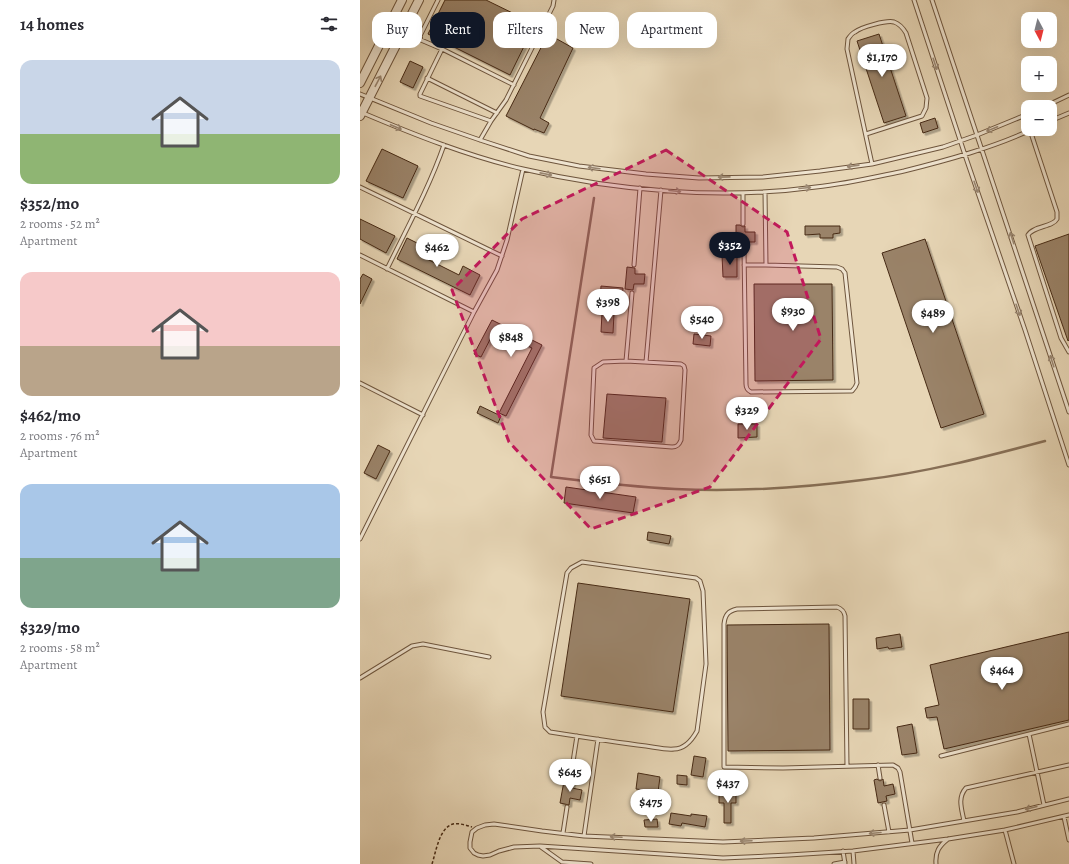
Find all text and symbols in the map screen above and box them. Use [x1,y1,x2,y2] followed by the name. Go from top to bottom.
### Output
[372,12,422,48] chip: Buy
[430,12,485,48] chip: Rent
[493,12,557,48] chip: Filters
[565,12,619,48] chip: New
[627,12,717,48] chip: Apartment
[1021,12,1057,48] north arrow
[1021,12,1057,136] map controls
[20,13,84,36] text: 14 homes
[318,13,340,35] icon: filters
[849,44,915,78] pin: $1,170
[867,48,897,65] text: $1,170
[1021,56,1057,92] button: +
[932,57,939,70] one-way arrow
[375,75,382,87] one-way arrow
[144,86,216,158] icon: home
[1021,100,1057,136] button: −
[389,123,401,131] one-way arrow
[986,125,998,133] one-way arrow
[847,162,860,170] one-way arrow
[588,164,601,172] one-way arrow
[540,170,553,178] one-way arrow
[718,174,731,181] one-way arrow
[973,180,980,193] one-way arrow
[798,185,811,192] one-way arrow
[668,188,681,195] one-way arrow
[20,192,79,215] text: $352/mo
[20,215,100,232] text: 2 rooms · 52 m²
[20,232,78,249] text: Apartment
[706,232,754,266] pin: $352
[1007,232,1015,244] one-way arrow
[413,234,461,268] pin: $462
[718,236,742,253] text: $352
[425,238,449,255] text: $462
[584,289,632,323] pin: $398
[596,293,620,310] text: $398
[144,298,216,370] icon: home
[769,298,817,332] pin: $930
[909,300,957,334] pin: $489
[781,302,805,319] text: $930
[1015,303,1022,316] one-way arrow
[921,304,945,321] text: $489
[678,306,726,340] pin: $540
[690,310,714,327] text: $540
[487,324,535,358] pin: $848
[499,328,523,345] text: $848
[1048,356,1056,368] one-way arrow
[723,397,771,431] pin: $329
[735,401,759,418] text: $329
[20,404,81,427] text: $462/mo
[20,427,99,444] text: 2 rooms · 76 m²
[20,444,78,461] text: Apartment
[576,466,624,500] pin: $651
[589,470,611,487] text: $651
[144,510,216,582] icon: home
[20,616,80,639] text: $329/mo
[20,639,100,656] text: 2 rooms · 58 m²
[20,656,78,673] text: Apartment
[978,657,1026,691] pin: $464
[990,661,1014,678] text: $464
[546,759,594,793] pin: $645
[558,763,582,780] text: $645
[704,770,752,804] pin: $437
[716,774,740,791] text: $437
[627,789,675,823] pin: $475
[639,793,663,810] text: $475
[1025,805,1038,813] one-way arrow
[869,829,882,837] one-way arrow
[610,833,623,841] one-way arrow
[740,837,753,845] one-way arrow

